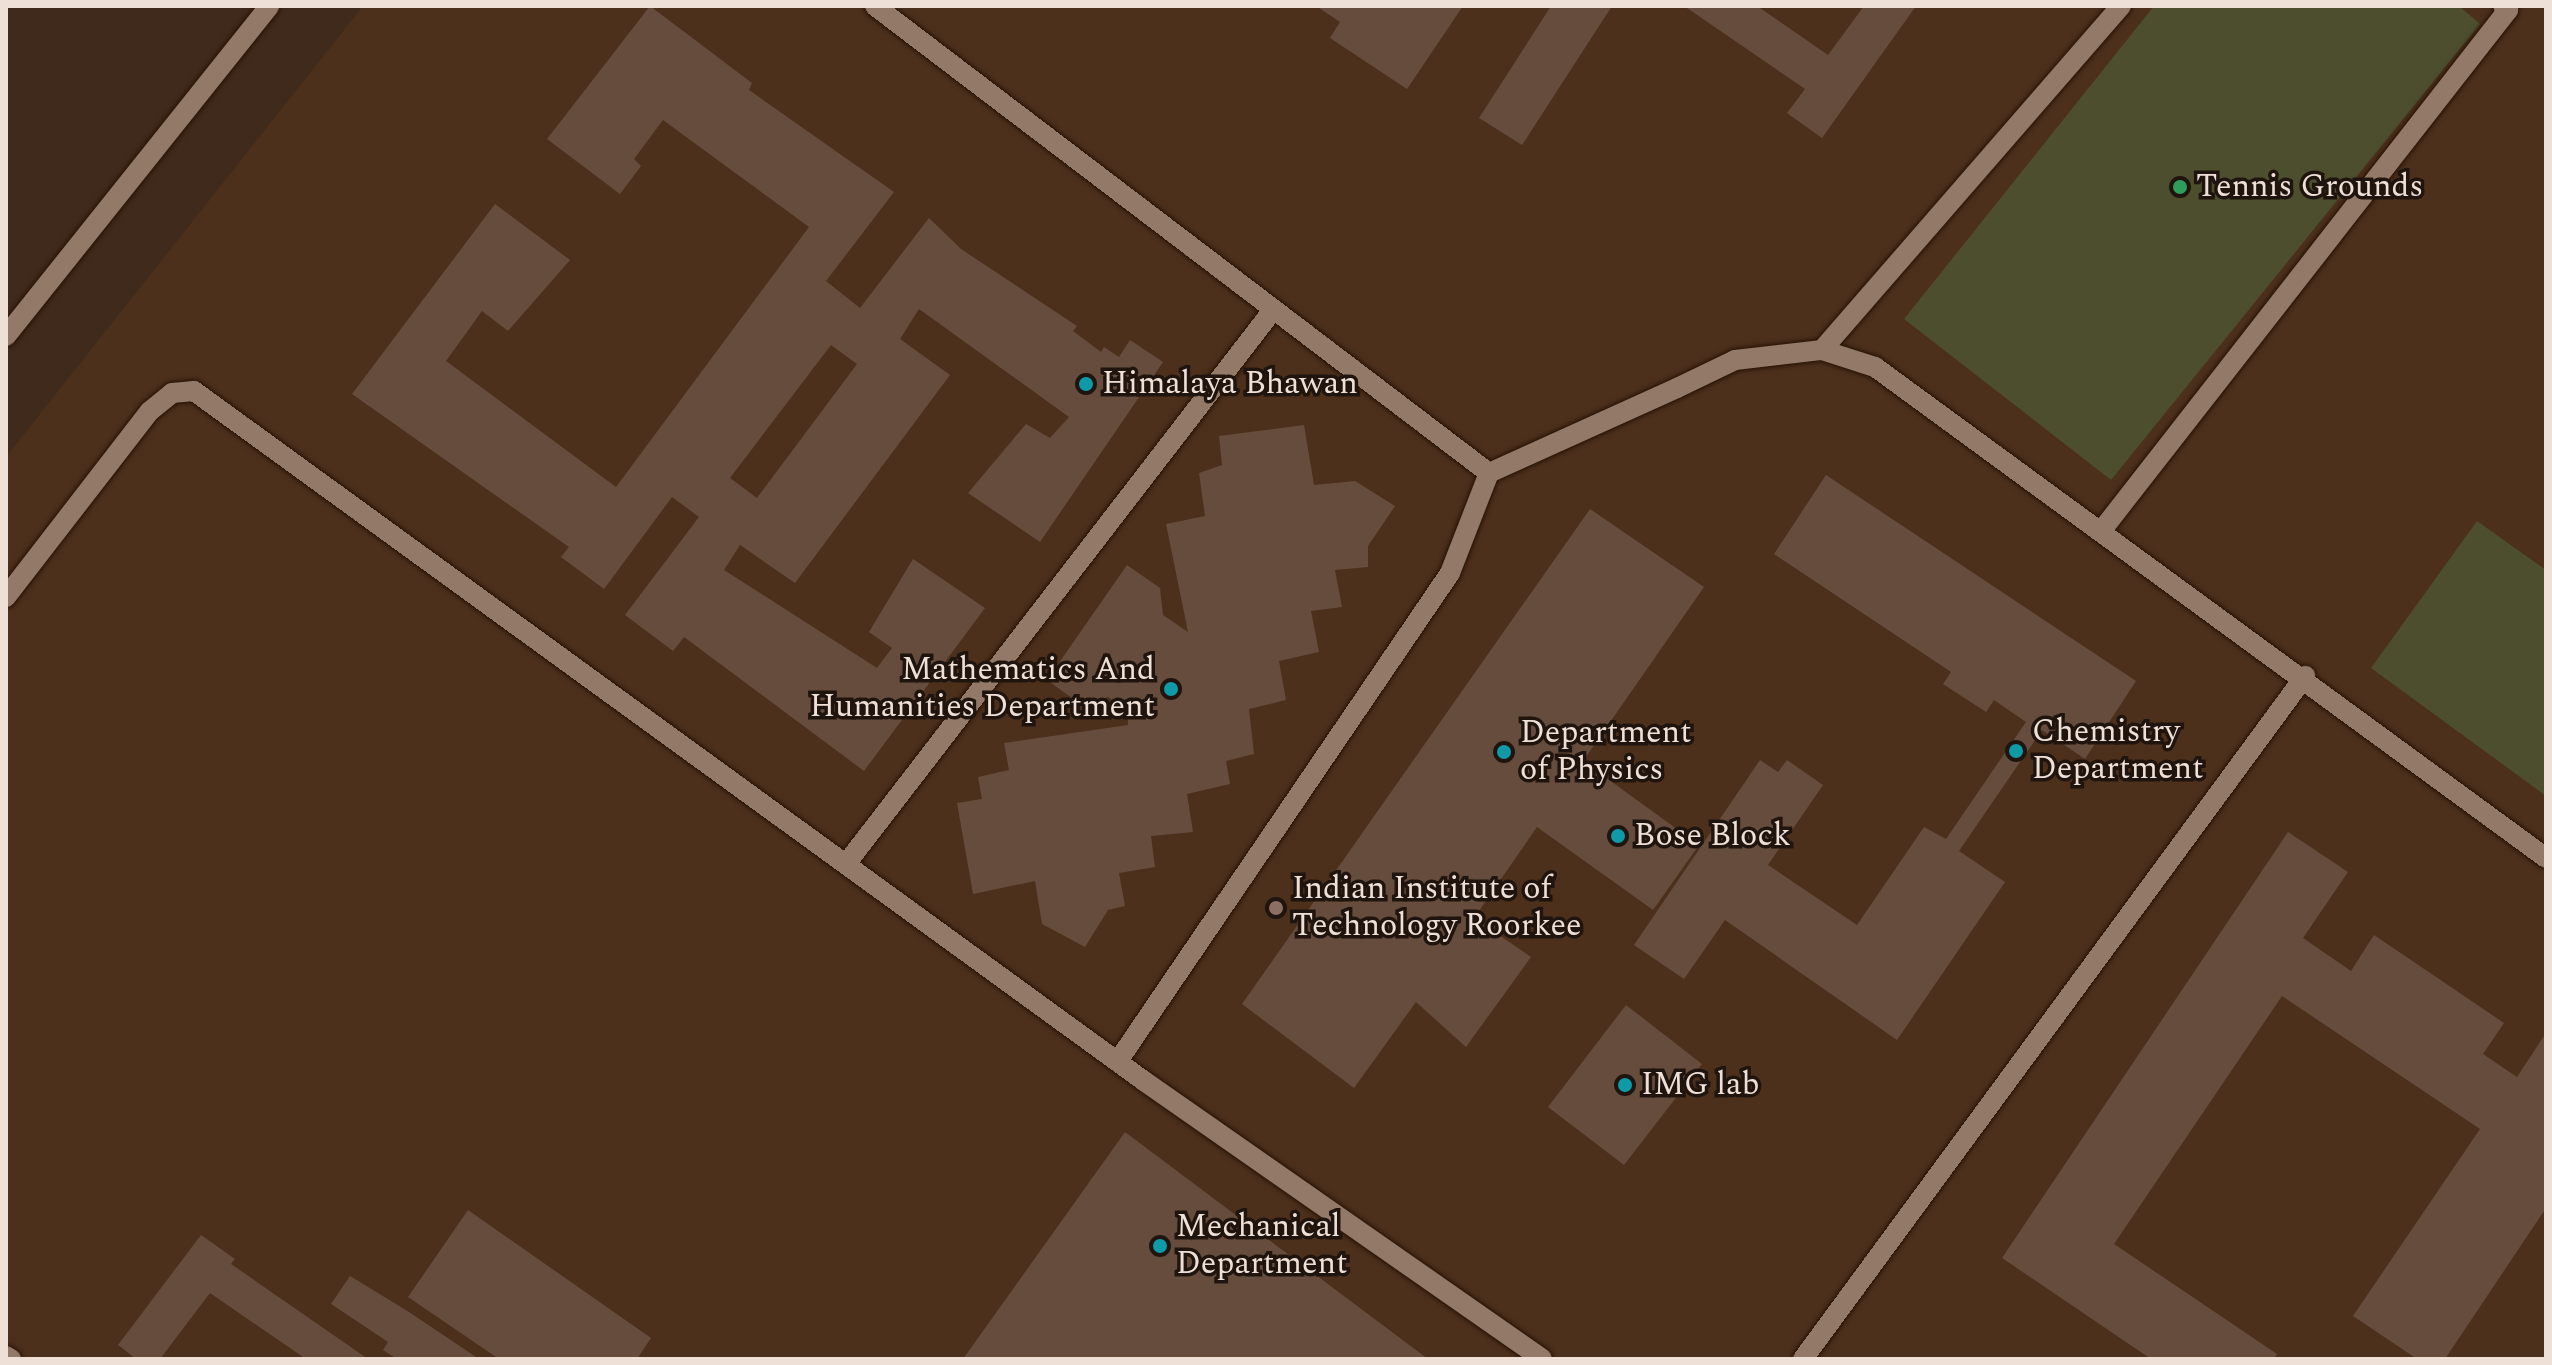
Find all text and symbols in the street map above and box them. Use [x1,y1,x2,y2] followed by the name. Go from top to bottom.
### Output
[2196,168,2423,206] place label: Tennis Grounds
[2171,178,2189,196] marker: Tennis Grounds
[1102,365,1358,403] place label: Himalaya Bhawan
[1077,375,1095,393] marker: Himalaya Bhawan
[809,652,1155,727] place label: Mathematics And Humanities Department
[1162,680,1180,698] marker: Mathematics And Humanities Department
[2032,714,2204,789] place label: Chemistry Department
[1520,715,1692,790] place label: Department of Physics
[2007,742,2025,760] marker: Chemistry Department
[1495,743,1513,761] marker: Department of Physics
[1634,817,1791,855] place label: Bose Block
[1609,827,1627,845] marker: Bose Block
[1292,871,1582,946] place label: Indian Institute of Technology Roorkee
[1267,899,1285,917] marker: Indian Institute of Technology Roorkee
[1641,1066,1759,1104] place label: IMG lab
[1616,1076,1634,1094] marker: IMG lab
[1176,1209,1348,1284] place label: Mechanical Department
[1151,1237,1169,1255] marker: Mechanical Department

